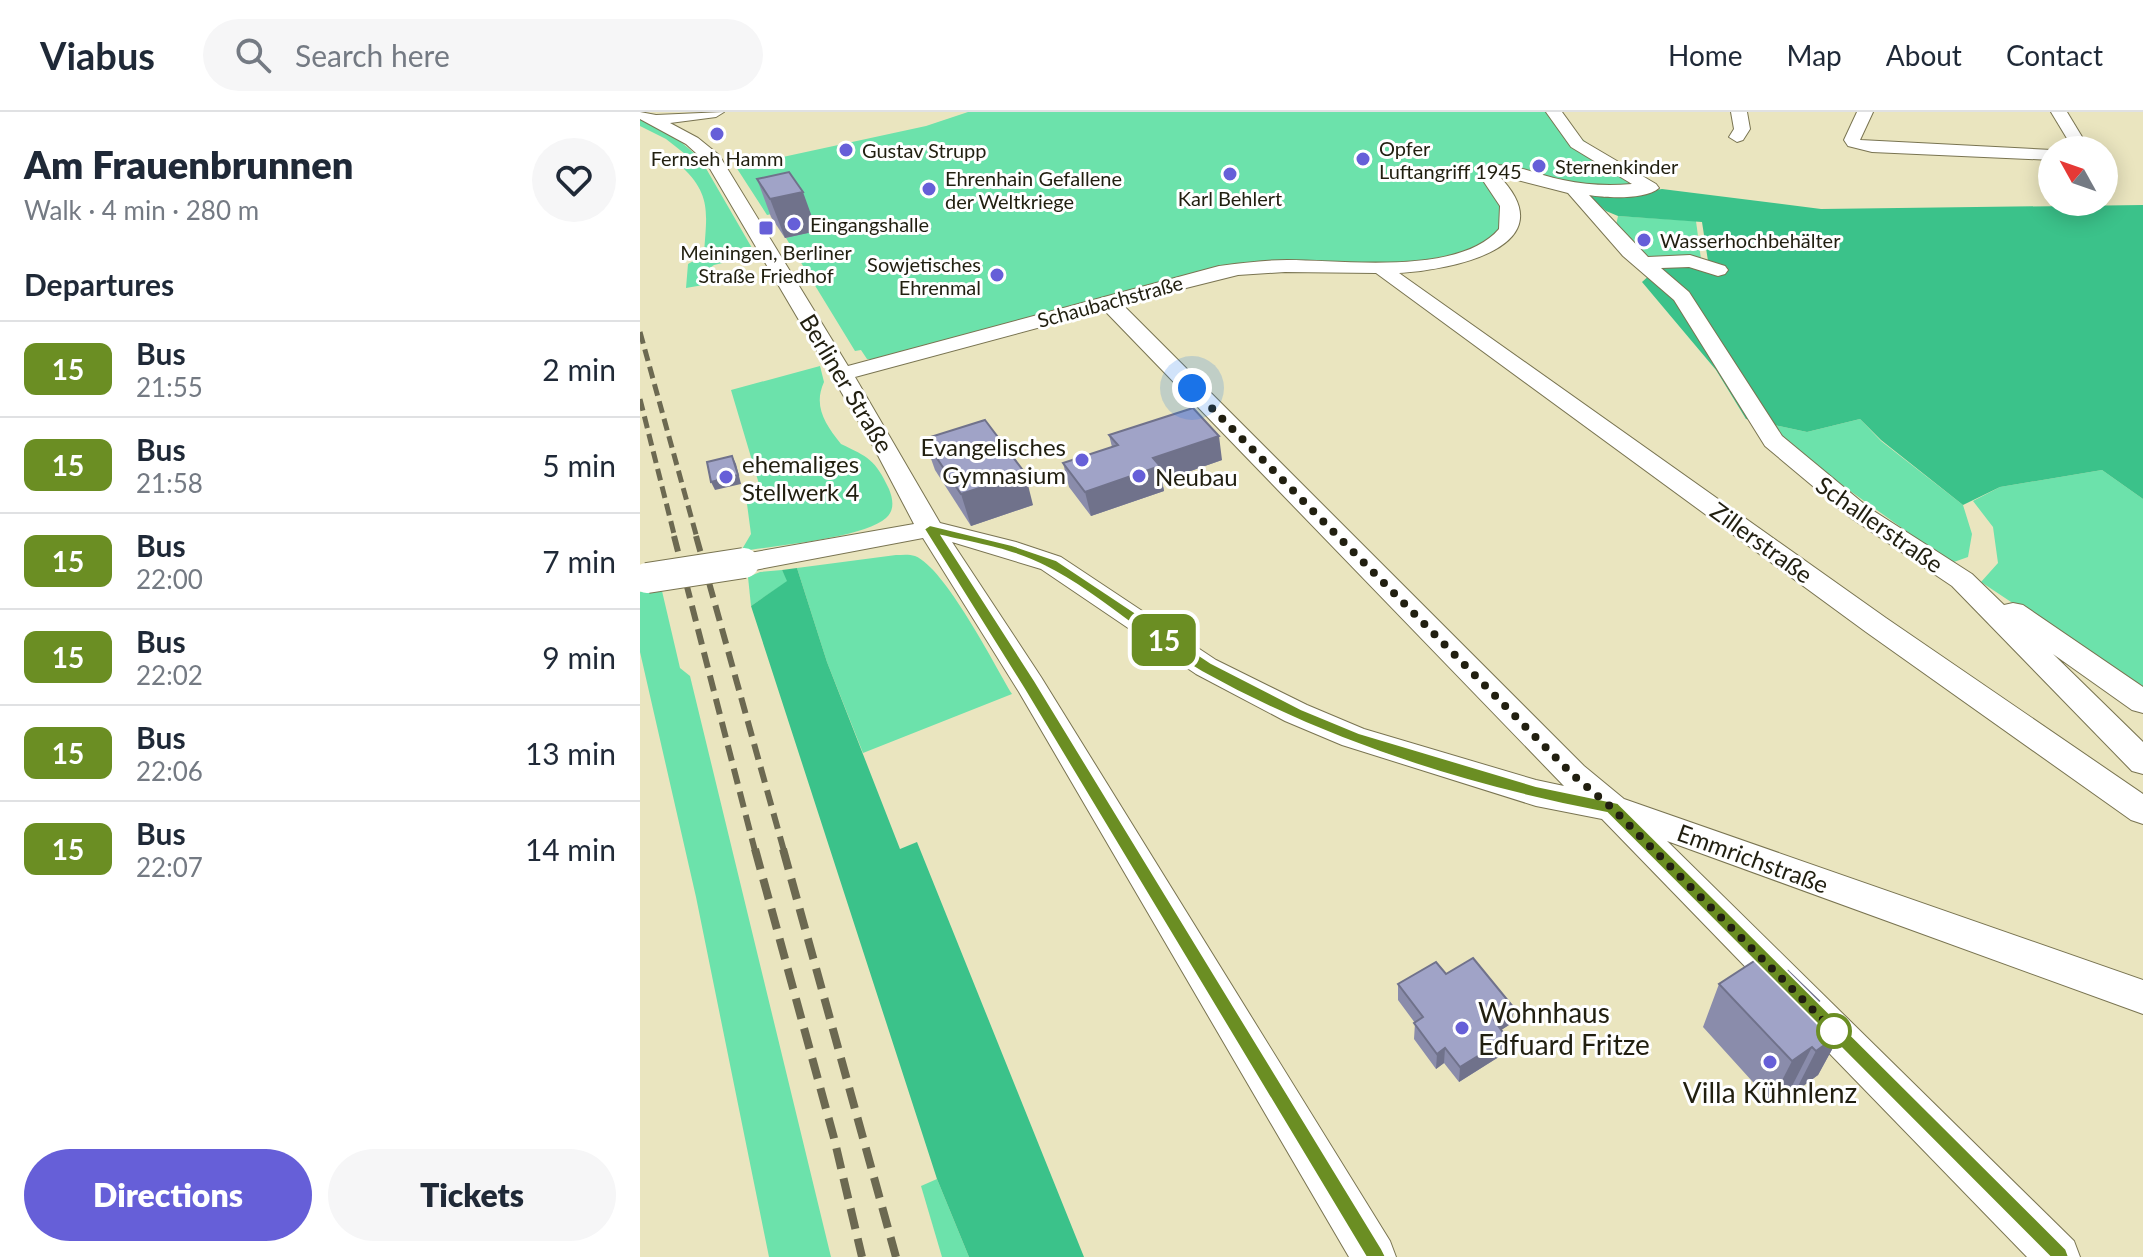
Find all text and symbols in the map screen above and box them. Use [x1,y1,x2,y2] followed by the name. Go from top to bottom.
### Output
[203,19,763,91] search box
[40,32,155,78] text: Viabus
[231,33,275,77] icon: search
[295,37,450,73] text: Search here
[1668,38,1743,72] text: Home
[1787,38,1842,72] text: Map
[1886,38,1962,72] text: About
[2006,38,2103,72] text: Contact
[708,125,726,143] marker: Fernseh Hamm
[1379,136,1522,183] place label: Opfer Luftangriff 1945
[2038,136,2118,216] north arrow
[2038,136,2118,216] map controls
[532,138,616,222] button: heart
[862,138,987,162] place label: Gustav Strupp
[24,141,353,187] text: Am Frauenbrunnen
[837,141,855,159] marker: Gustav Strupp
[651,146,783,170] place label: Fernseh Hamm
[1354,150,1372,168] marker: Opfer Luftangriff 1945
[1555,154,1679,178] place label: Sternenkinder
[1530,157,1548,175] marker: Sternenkinder
[1221,165,1239,183] marker: Karl Behlert
[945,166,1122,213] place label: Ehrenhain Gefallene der Weltkriege
[920,180,938,198] marker: Ehrenhain Gefallene der Weltkriege
[1178,186,1282,210] place label: Karl Behlert
[24,194,259,226] text: Walk · 4 min · 280 m
[810,212,929,236] place label: Eingangshalle
[785,215,803,233] marker: Eingangshalle
[757,219,775,237] marker: Meiningen, Berliner Straße Friedhof
[1660,228,1841,252] place label: Wasserhochbehälter
[1635,231,1653,249] marker: Wasserhochbehälter
[680,240,852,287] place label: Meiningen, Berliner Straße Friedhof
[867,252,981,299] place label: Sowjetisches Ehrenmal
[24,266,174,302] text: Departures
[988,266,1006,284] marker: Sowjetisches Ehrenmal
[1035,270,1185,332] street label: Schaubachstraße
[794,308,900,458] street label: Berliner Straße
[136,335,186,371] text: Bus
[542,351,616,387] text: 2 min
[52,352,84,386] text: 15
[1172,368,1212,408] your location
[136,371,203,403] text: 21:55
[136,431,186,467] text: Bus
[921,432,1066,489] place label: Evangelisches Gymnasium
[542,447,616,483] text: 5 min
[52,448,84,482] text: 15
[742,449,859,506] place label: ehemaliges Stellwerk 4
[1073,451,1091,469] marker: Evangelisches Gymnasium
[1155,462,1238,491] place label: Neubau
[136,467,203,499] text: 21:58
[1130,467,1148,485] marker: Neubau
[717,468,735,486] marker: ehemaliges Stellwerk 4
[1811,470,1949,578] street label: Schallerstraße
[1705,495,1819,589] street label: Zillerstraße
[136,527,186,563] text: Bus
[542,543,616,579] text: 7 min
[52,544,84,578] text: 15
[136,563,203,595] text: 22:00
[1128,614,1200,666] line badge: 15
[136,623,186,659] text: Bus
[1148,623,1180,657] text: 15
[542,639,616,675] text: 9 min
[52,640,84,674] text: 15
[136,659,203,691] text: 22:02
[136,719,186,755] text: Bus
[525,735,616,771] text: 13 min
[52,736,84,770] text: 15
[136,755,203,787] text: 22:06
[136,815,186,851] text: Bus
[1674,817,1832,899] street label: Emmrichstraße
[525,831,616,867] text: 14 min
[52,832,84,866] text: 15
[136,851,203,883] text: 22:07
[1478,995,1650,1061] place label: Wohnhaus Edfuard Fritze
[1817,1014,1851,1048] unlabelled marker
[1453,1019,1471,1037] marker: Wohnhaus Edfuard Fritze
[1761,1053,1779,1071] marker: Villa Kühnlenz
[1683,1075,1857,1109] place label: Villa Kühnlenz
[24,1149,312,1241] button: Directions
[328,1149,616,1241] button: Tickets

